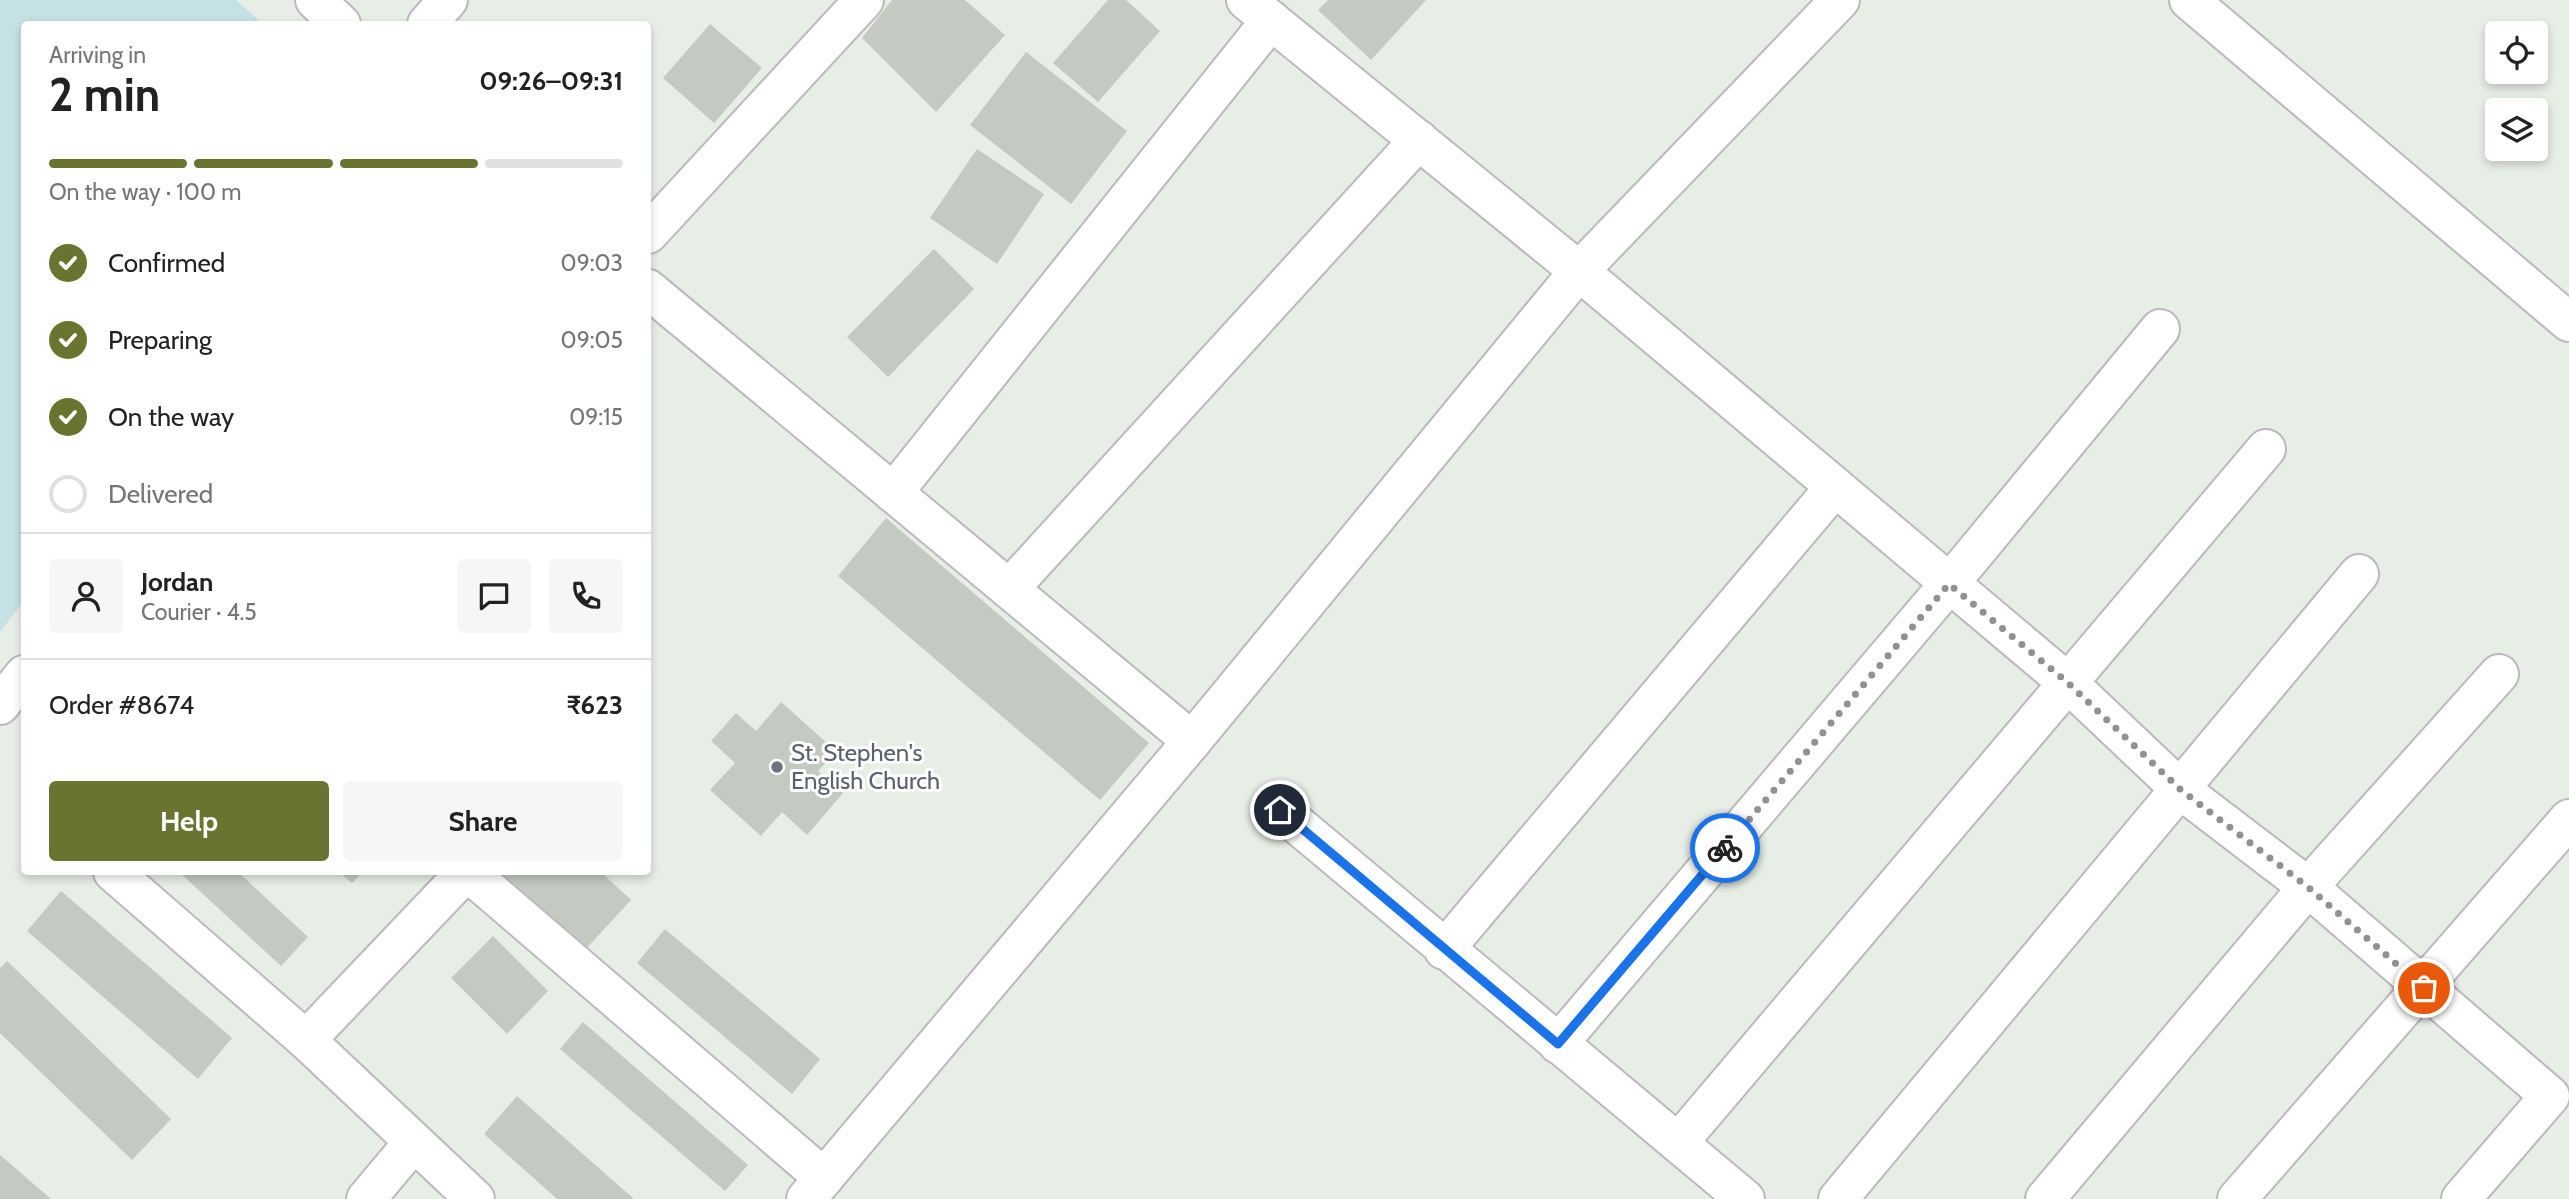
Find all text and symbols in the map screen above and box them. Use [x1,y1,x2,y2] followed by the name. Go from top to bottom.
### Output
[2485,21,2548,161] map controls
[2485,21,2548,84] button: locate
[49,41,146,69] text: Arriving in
[479,65,623,97] text: 09:26–09:31
[49,67,160,123] text: 2 min
[2485,98,2548,161] button: layers
[49,178,241,206] text: On the way · 100 m
[49,244,87,282] icon: check
[108,247,225,279] text: Confirmed
[561,249,623,277] text: 09:03
[49,321,87,359] icon: check
[108,324,212,356] text: Preparing
[561,326,623,354] text: 09:05
[49,398,87,436] icon: check
[108,401,234,433] text: On the way
[569,403,623,431] text: 09:15
[108,478,213,510] text: Delivered
[49,559,123,633] button: person
[457,559,531,633] button: chat
[549,559,623,633] button: phone
[141,566,213,598] text: Jordan
[141,598,257,626] text: Courier · 4.5
[49,689,194,721] text: Order #8674
[566,689,623,721] text: ₹623
[791,738,940,795] place label: St. Stephen's English Church
[769,759,785,775] marker: St. Stephen's English Church
[1250,780,1310,840] pin
[49,781,329,861] button: Help
[343,781,623,861] button: Share
[1261,791,1299,829] icon: home
[1690,813,1760,883] courier
[1706,829,1744,867] icon: bike
[2394,958,2454,1018] pin
[2405,969,2443,1007] icon: bag

